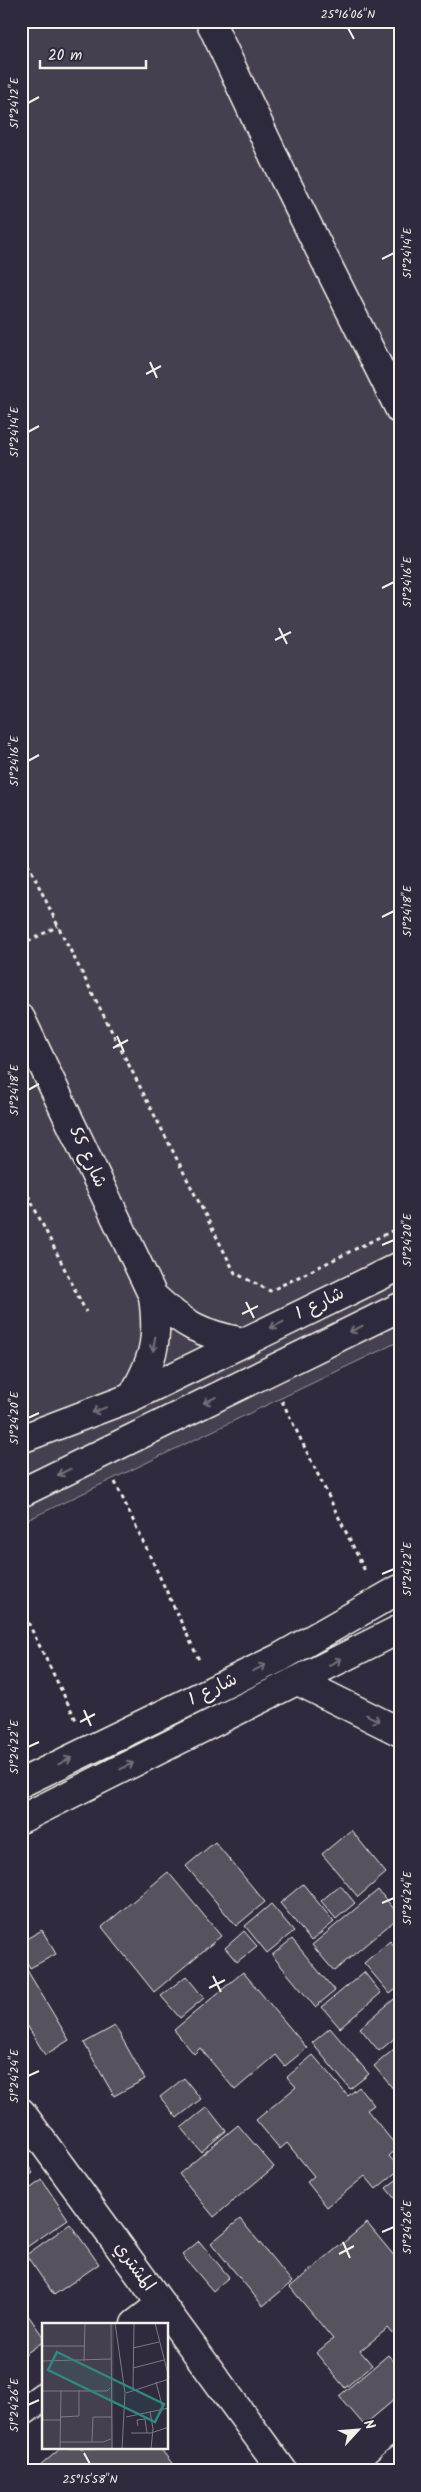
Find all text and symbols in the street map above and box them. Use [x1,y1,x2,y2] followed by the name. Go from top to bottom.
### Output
[321,5,375,24] text: 25°16'06"N
[40,38,146,70] scale bar
[48,44,82,68] text: 20 m
[5,76,24,129] text: 51°24'12"E
[398,227,417,278] text: 51°24'14"E
[5,406,24,457] text: 51°24'14"E
[398,556,417,608] text: 51°24'16"E
[5,735,24,787] text: 51°24'16"E
[398,884,417,937] text: 51°24'18"E
[5,1063,24,1116] text: 51°24'18"E
[60,1121,114,1193] street label: شارع 55
[398,1212,417,1267] text: 51°24'20"E
[290,1280,350,1328] street label: شارع 1
[270,1321,285,1331] one-way arrow
[349,1325,364,1334] one-way arrow
[149,1336,159,1352] one-way arrow
[5,1390,24,1445] text: 51°24'20"E
[203,1396,218,1405] one-way arrow
[92,1405,107,1415] one-way arrow
[57,1468,72,1477] one-way arrow
[398,1541,417,1596] text: 51°24'22"E
[327,1657,342,1666] one-way arrow
[251,1662,266,1672] one-way arrow
[183,1666,243,1714] street label: شارع 1
[365,1714,380,1723] one-way arrow
[5,1719,24,1774] text: 51°24'22"E
[57,1756,72,1766] one-way arrow
[120,1761,135,1771] one-way arrow
[398,1870,417,1925] text: 51°24'24"E
[5,2048,24,2103] text: 51°24'24"E
[398,2199,417,2254] text: 51°24'26"E
[106,2236,162,2298] street label: المشتري
[42,2323,169,2450] inset map
[5,2377,24,2432] text: 51°24'26"E
[334,2404,384,2454] north arrow
[357,2416,381,2434] text: N
[62,2470,118,2489] text: 25°15'58"N

